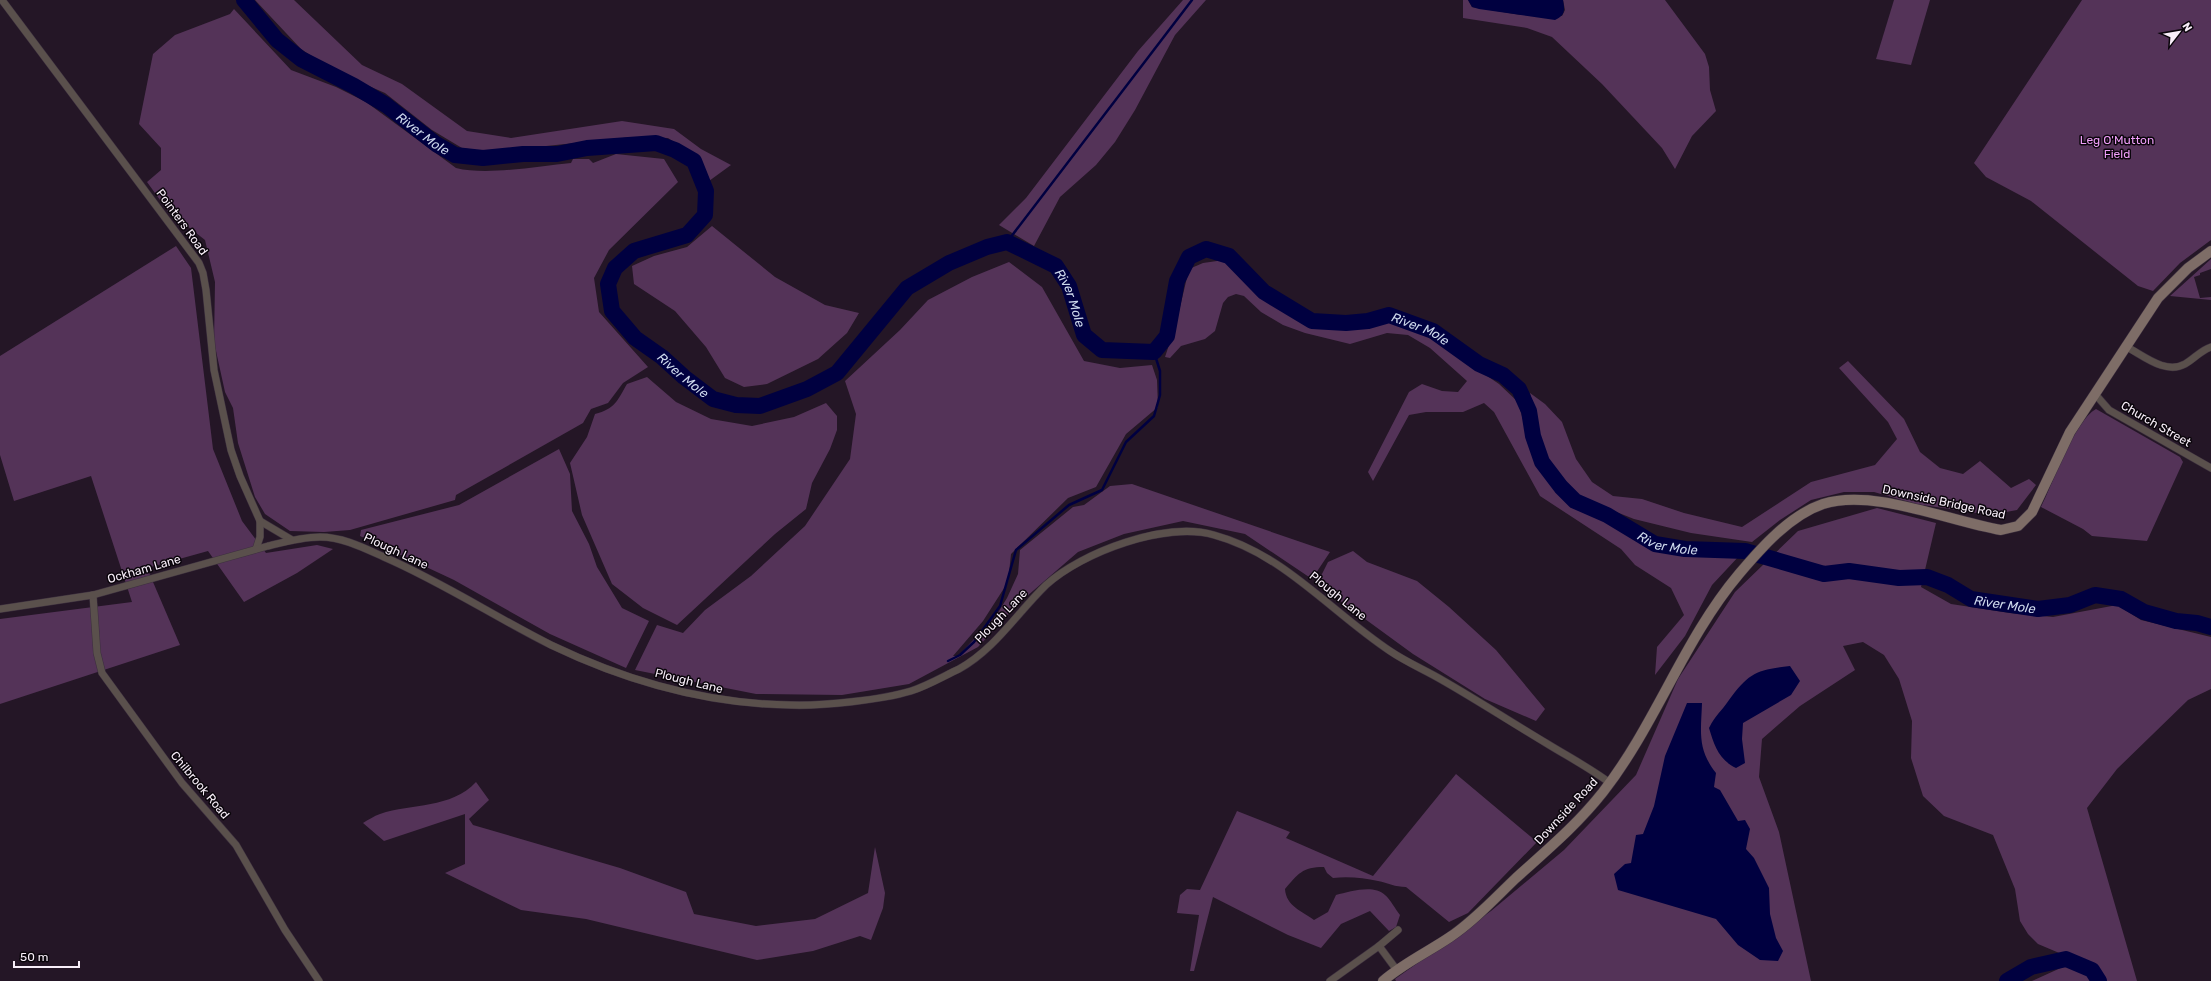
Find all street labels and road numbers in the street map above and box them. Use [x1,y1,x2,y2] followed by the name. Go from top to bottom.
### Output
[153,186,211,258] street label: Pointers Road
[2118,398,2194,450] street label: Church Street
[1881,482,2007,522] street label: Downside Bridge Road
[362,530,431,572] street label: Plough Lane
[106,552,183,586] street label: Ockham Lane
[1307,569,1370,623] street label: Plough Lane
[972,586,1030,646] street label: Plough Lane
[654,666,725,696] street label: Plough Lane
[168,748,232,822] street label: Chilbrook Road
[1532,775,1600,847] street label: Downside Road

